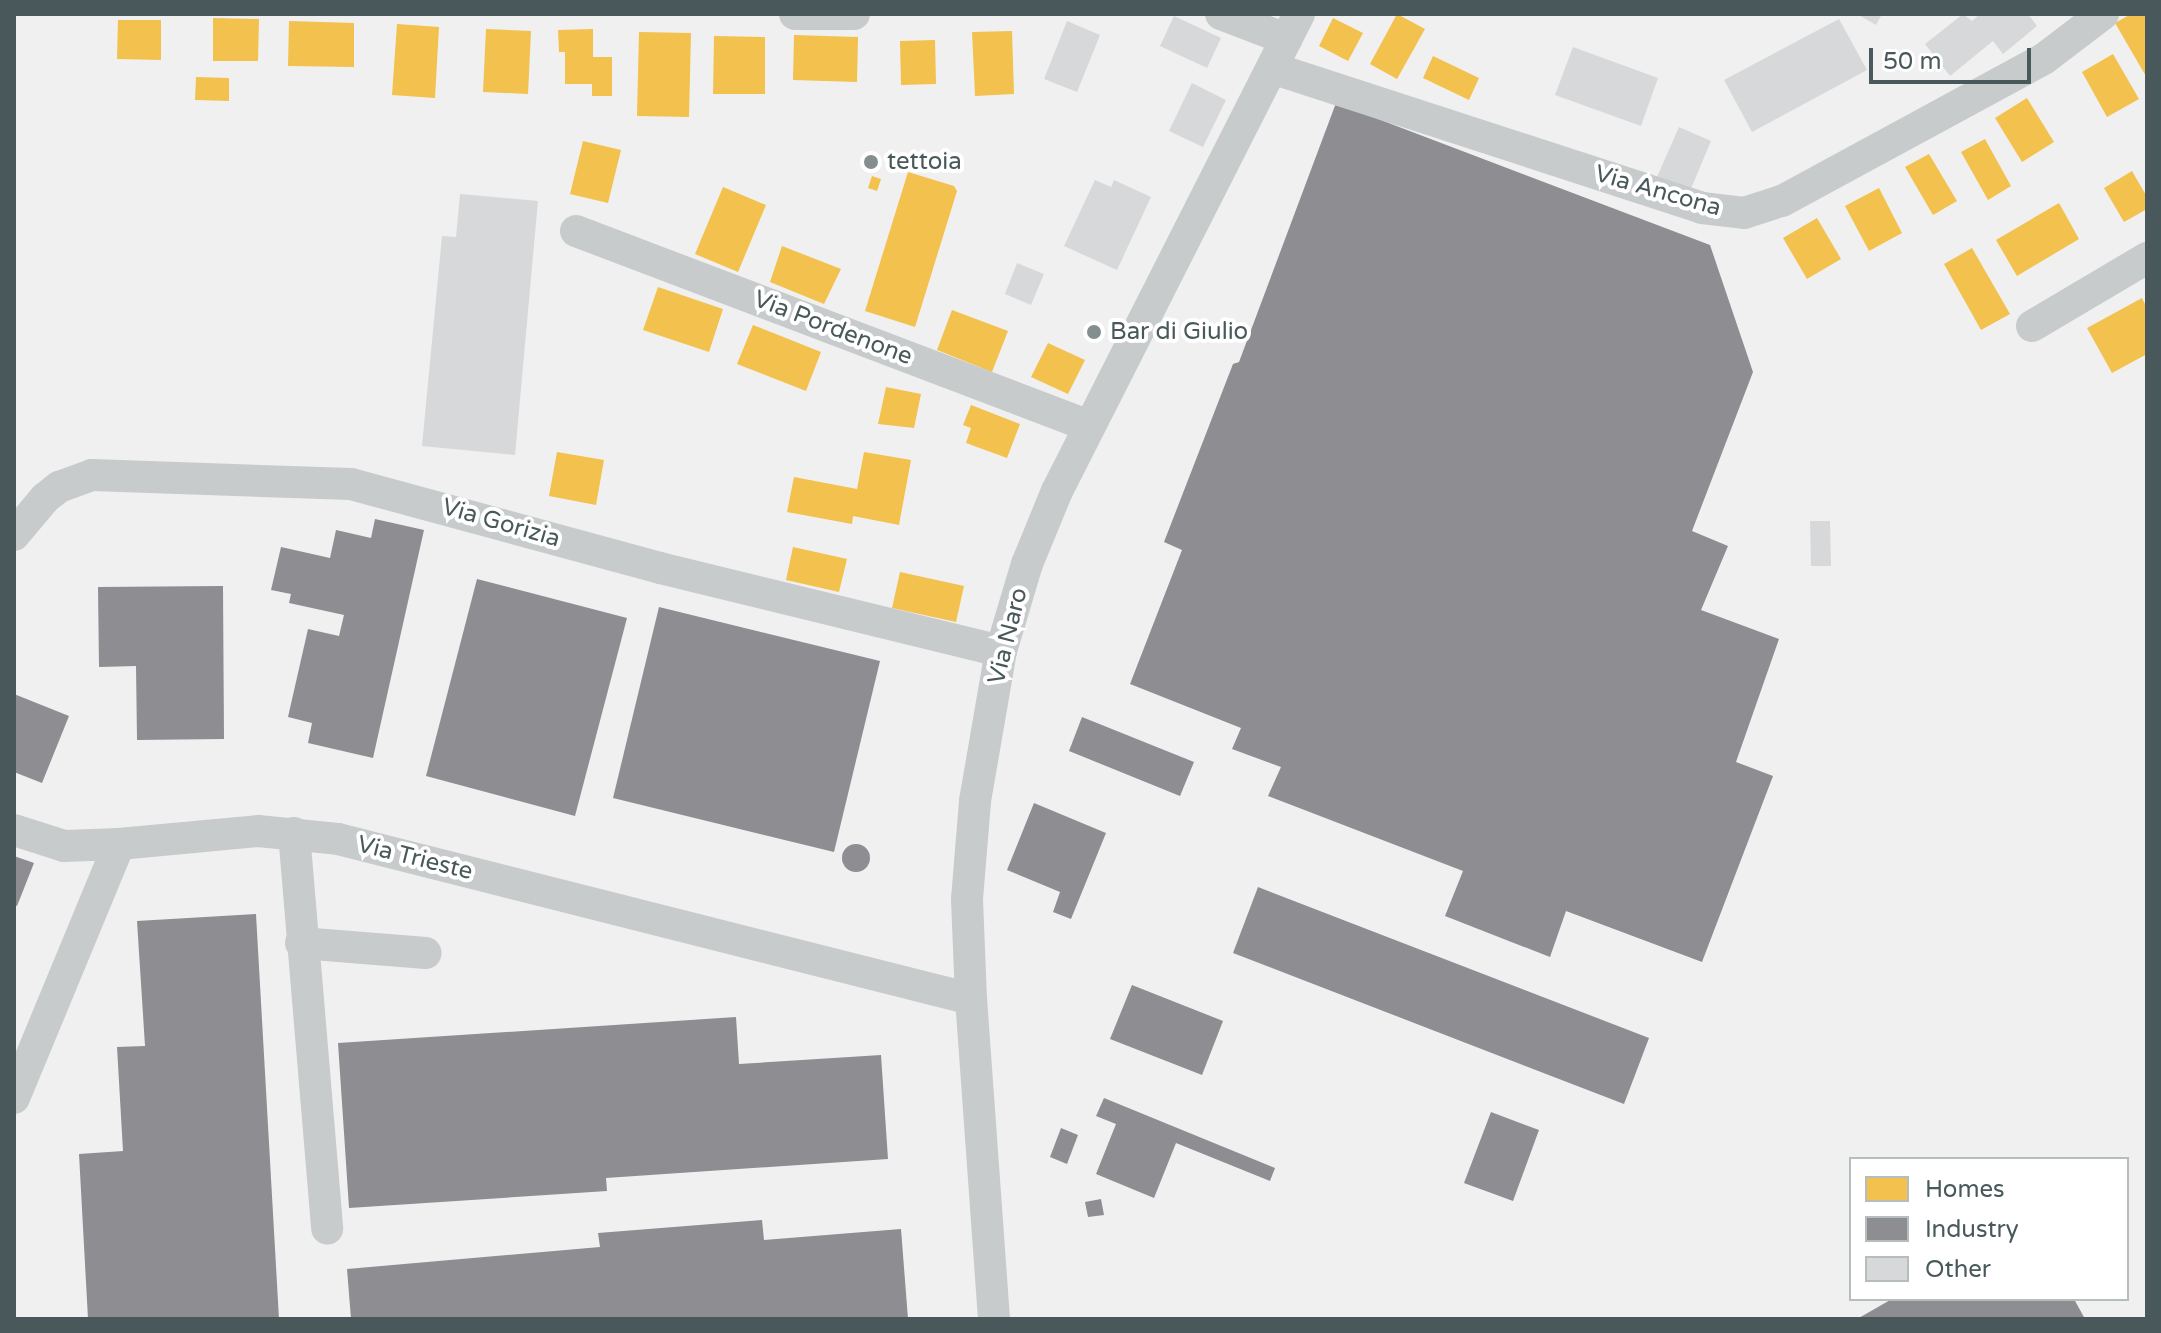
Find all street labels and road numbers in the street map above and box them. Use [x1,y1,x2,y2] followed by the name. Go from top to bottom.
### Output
[1592,159,1724,223] street label: Via Ancona
[750,285,916,371] street label: Via Pordenone
[439,492,563,554] street label: Via Gorizia
[982,585,1034,687] street label: Via Naro
[354,830,476,886] street label: Via Trieste

